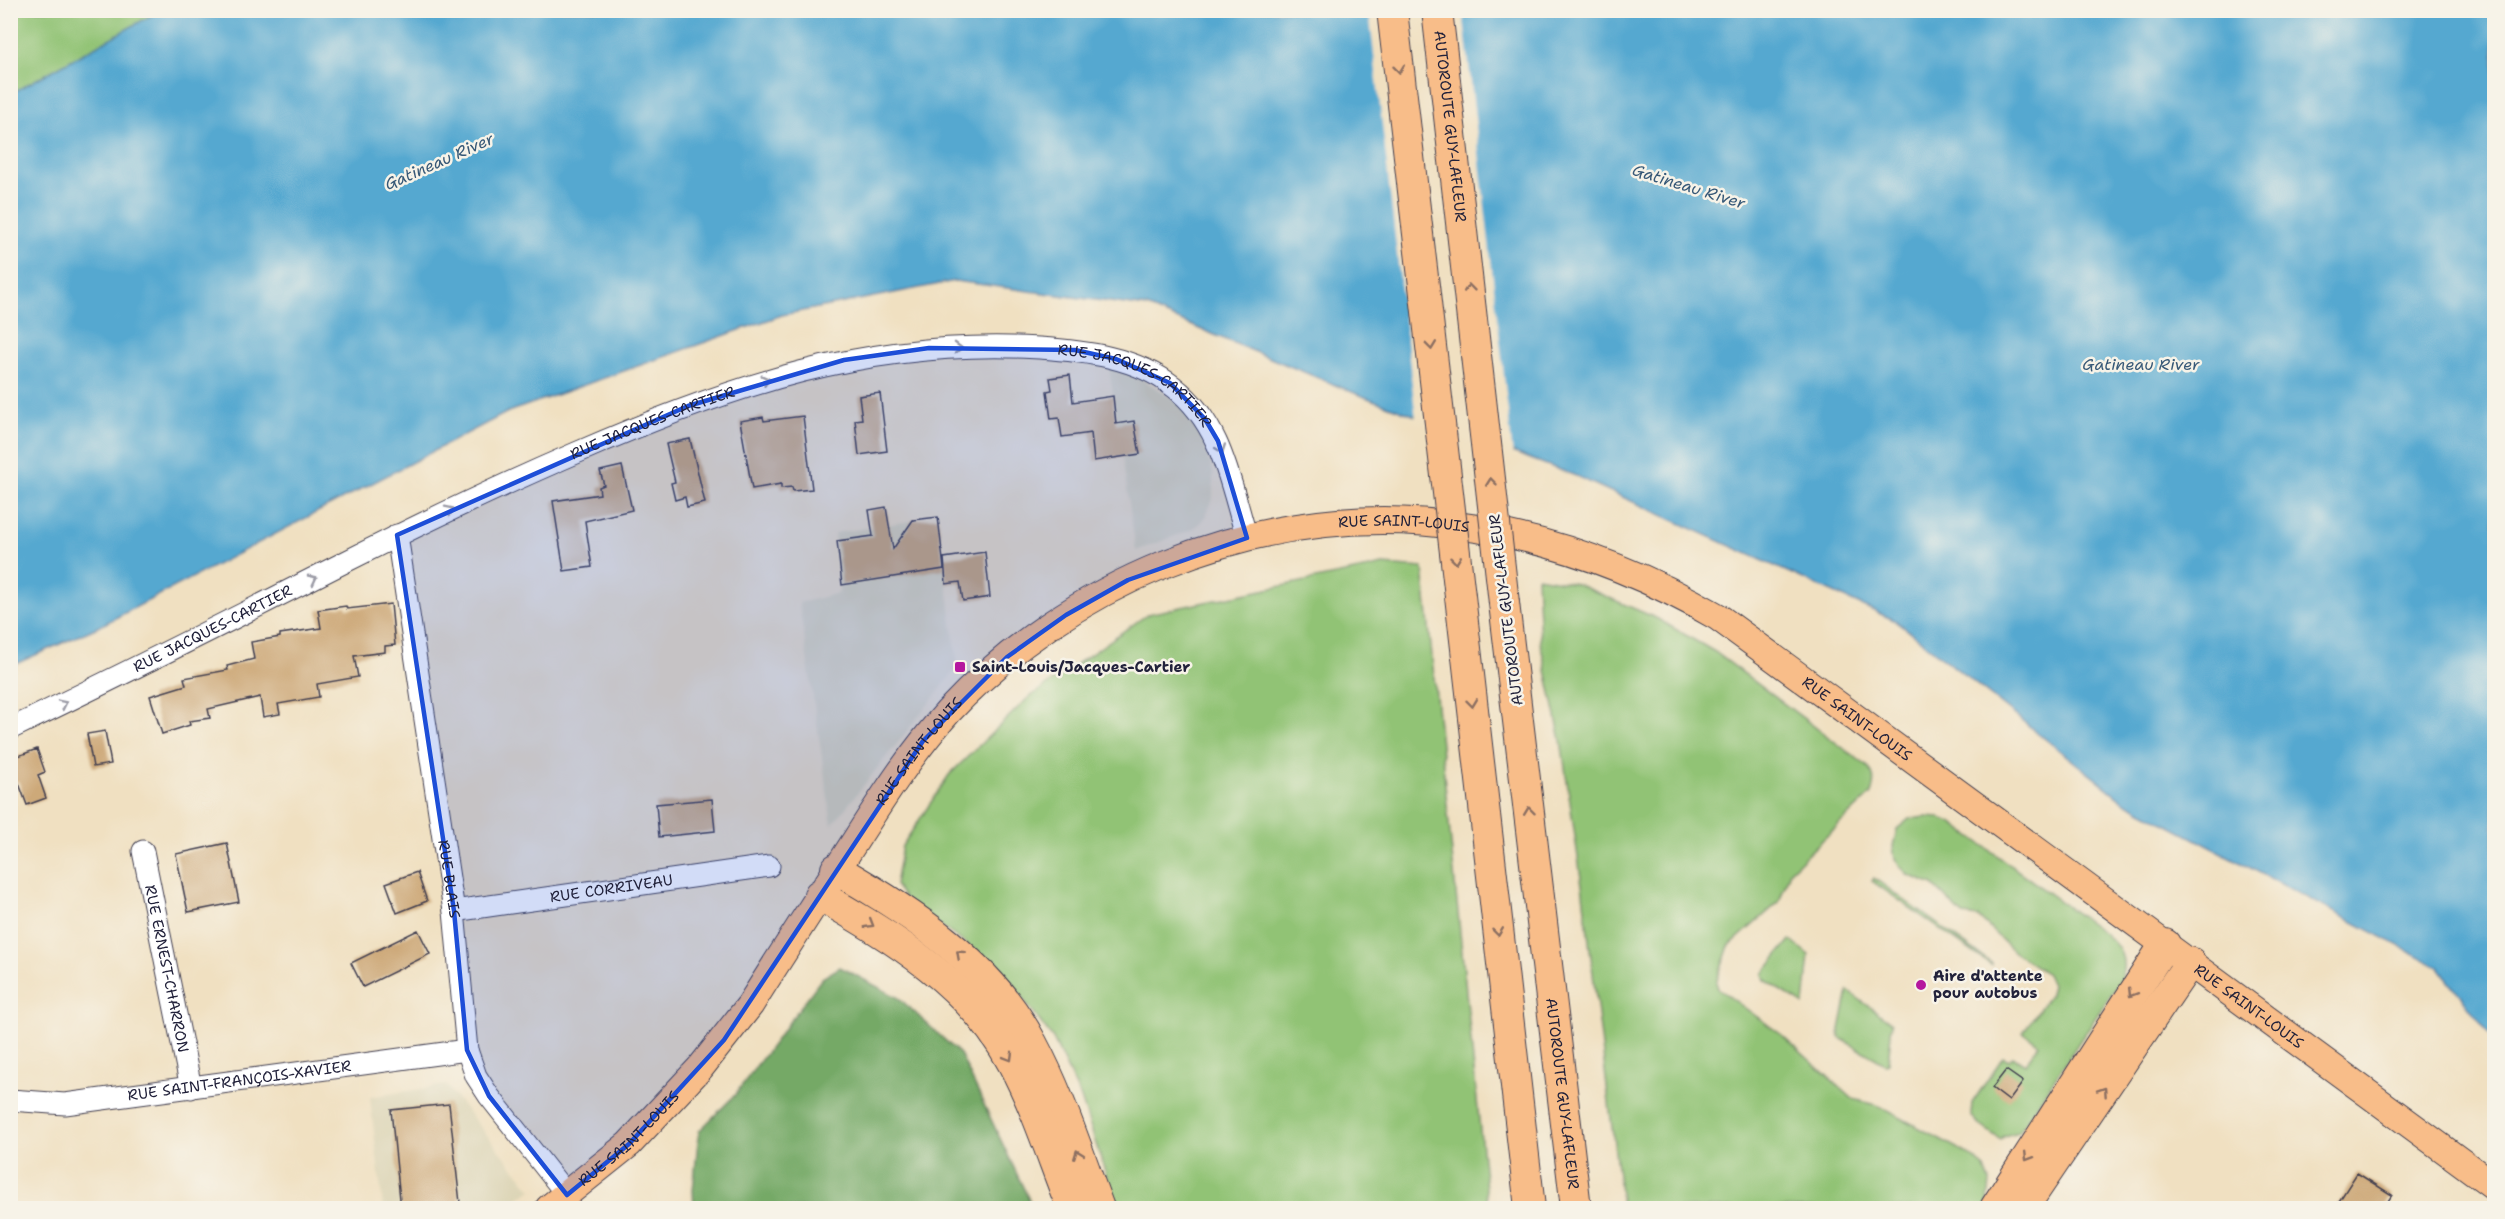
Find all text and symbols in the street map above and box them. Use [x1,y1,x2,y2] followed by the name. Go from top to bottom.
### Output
[1429,29,1471,223] street label: AUTOROUTE GUY-LAFLEUR
[1392,64,1405,73] one-way arrow
[381,128,497,195] water label: Gatineau River
[1630,159,1748,214] water label: Gatineau River
[1463,283,1475,293] one-way arrow
[1057,339,1216,431] street label: RUE JACQUES-CARTIER
[1424,341,1437,350] one-way arrow
[953,342,962,354] one-way arrow
[2082,354,2200,375] water label: Gatineau River
[760,375,771,387] one-way arrow
[567,382,737,464] street label: RUE JACQUES-CARTIER
[1213,443,1226,454] one-way arrow
[1485,477,1497,486] one-way arrow
[444,505,455,517] one-way arrow
[1337,511,1471,537] street label: RUE SAINT-LOUIS
[1484,513,1528,707] street label: AUTOROUTE GUY-LAFLEUR
[1449,556,1461,565] one-way arrow
[306,574,317,586] one-way arrow
[130,581,295,677] street label: RUE JACQUES-CARTIER
[972,657,1190,677] place label: Saint-Louis/Jacques-Cartier
[953,660,967,674] marker: Saint-Louis/Jacques-Cartier
[1798,672,1916,766] street label: RUE SAINT-LOUIS
[871,693,967,809] street label: RUE SAINT-LOUIS
[1465,698,1478,707] one-way arrow
[57,699,68,711] one-way arrow
[1524,806,1536,815] one-way arrow
[433,839,465,919] street label: RUE BLAIS
[549,870,674,907] street label: RUE CORRIVEAU
[140,883,194,1054] street label: RUE ERNEST-CHARRON
[864,917,874,929] one-way arrow
[1492,928,1504,937] one-way arrow
[956,950,967,961] one-way arrow
[2190,959,2308,1053] street label: RUE SAINT-LOUIS
[1933,966,2043,1003] place label: Aire d'attente pour autobus
[1914,978,1928,992] marker: Aire d'attente pour autobus
[2128,987,2140,997] one-way arrow
[1541,997,1584,1190] street label: AUTOROUTE GUY-LAFLEUR
[1002,1051,1013,1061] one-way arrow
[126,1056,352,1105] street label: RUE SAINT-FRANÇOIS-XAVIER
[574,1087,684,1191] street label: RUE SAINT-LOUIS
[2096,1087,2107,1098] one-way arrow
[1073,1149,1085,1160] one-way arrow
[2024,1151,2035,1162] one-way arrow

